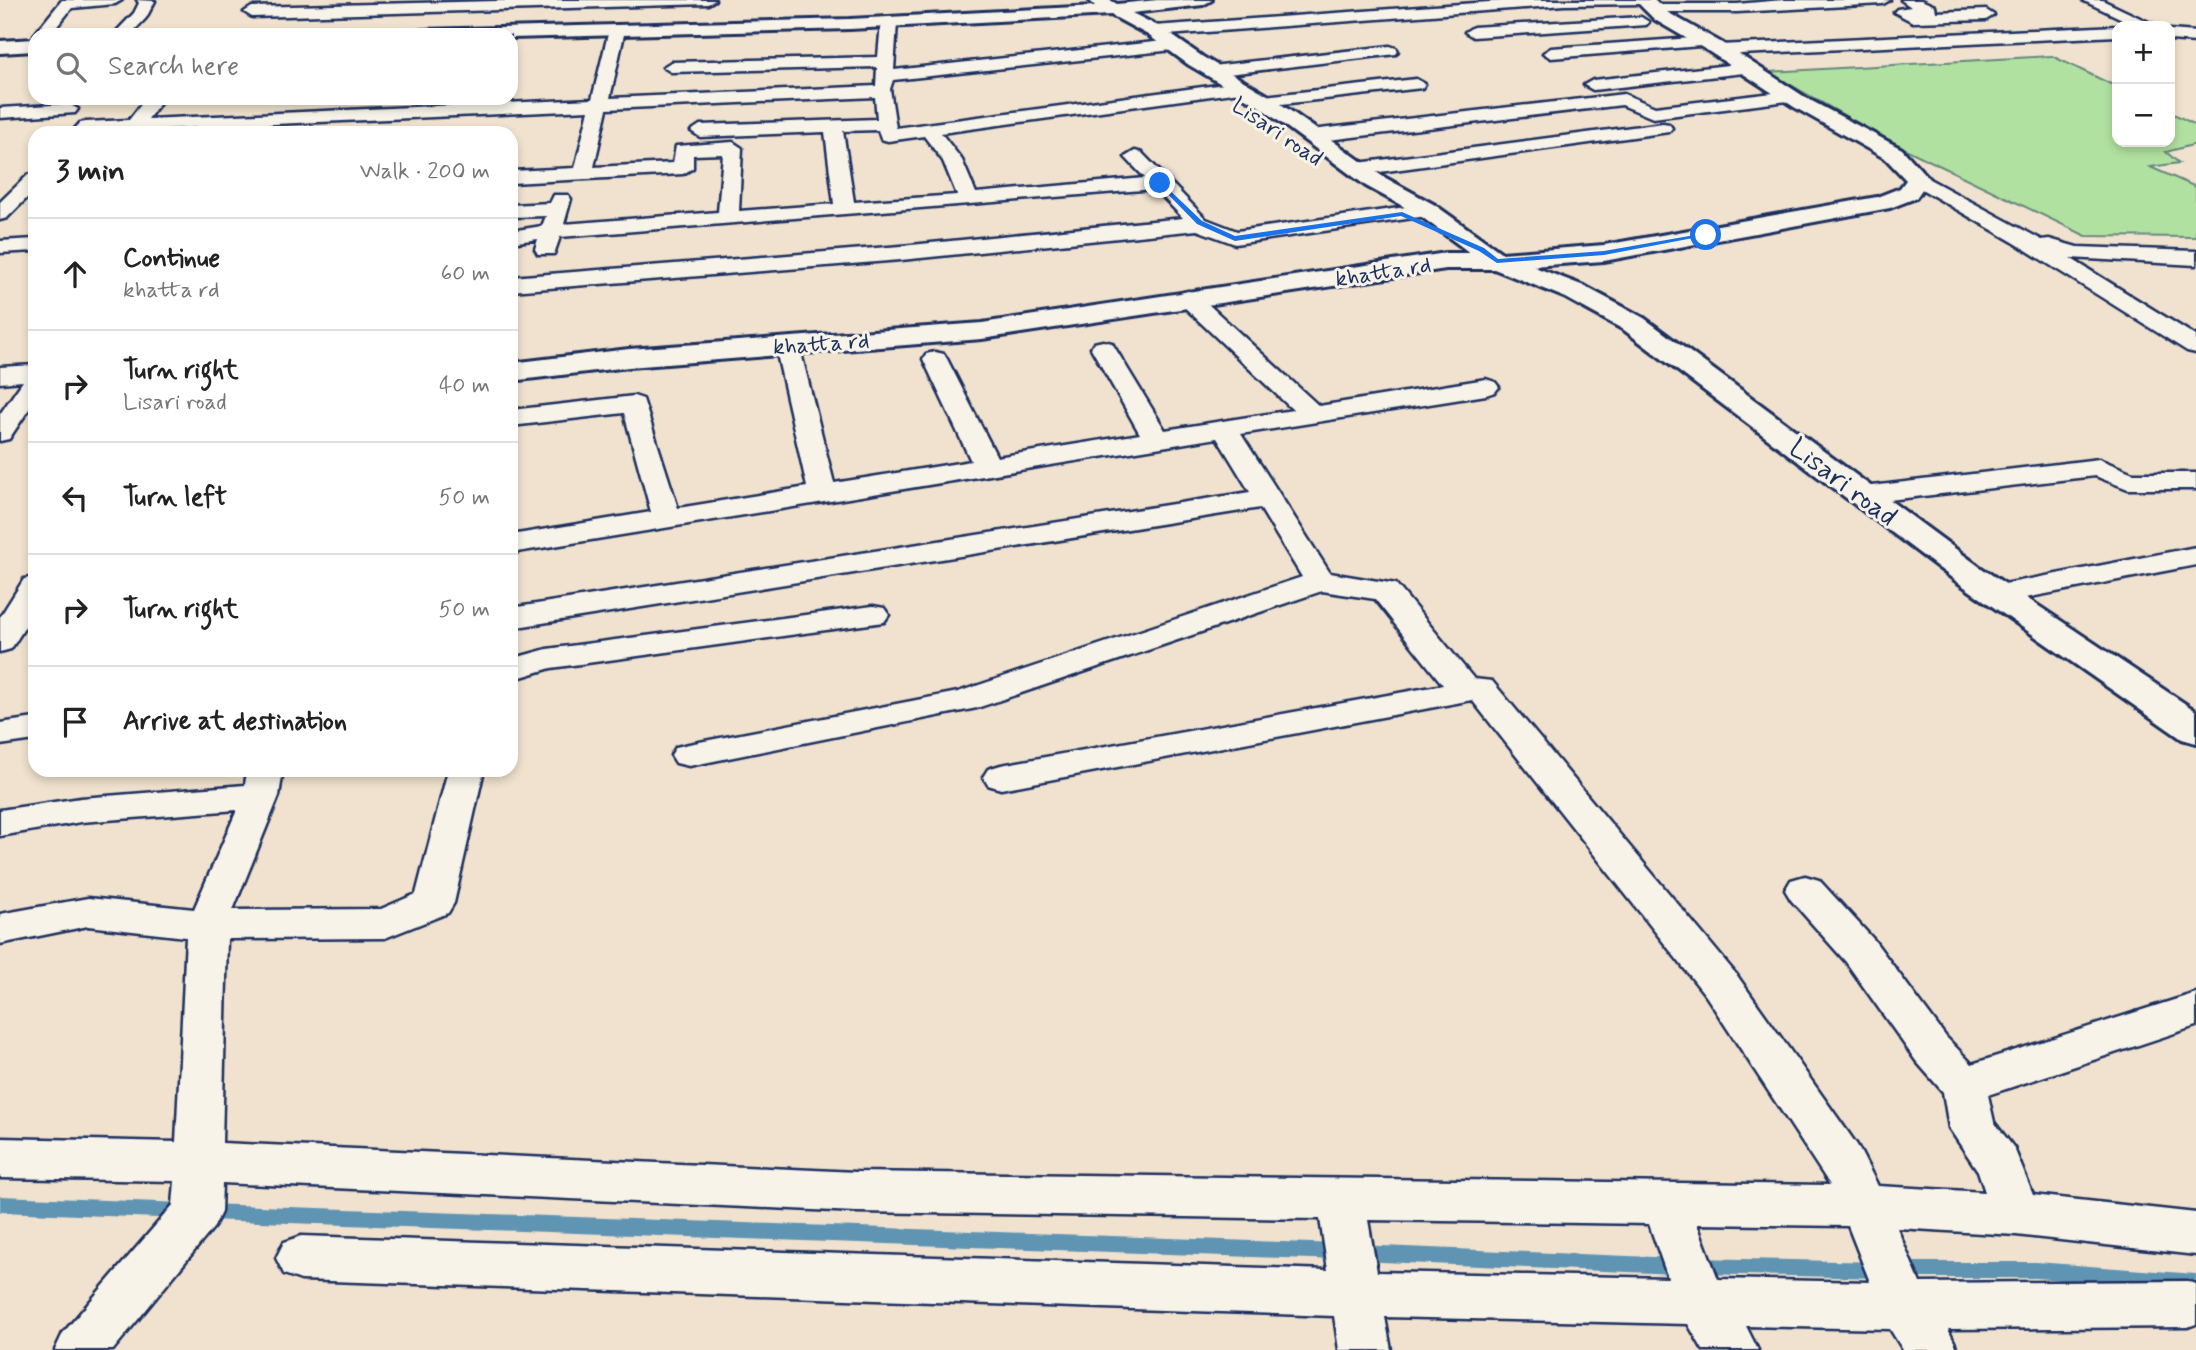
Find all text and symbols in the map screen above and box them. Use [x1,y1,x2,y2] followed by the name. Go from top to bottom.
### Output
[2112,21,2175,147] map controls
[2112,21,2175,84] button: +
[28,28,518,105] search box
[52,48,90,86] icon: search
[108,50,239,84] text: Search here
[2112,84,2175,147] button: −
[1225,91,1328,174] street label: Lisari road
[56,152,125,191] text: 3 min
[360,157,490,187] text: Walk · 200 m
[1144,167,1175,198] route end
[1690,219,1721,250] route start
[123,242,220,276] text: Continue
[1333,251,1433,295] street label: khatta rd
[56,255,94,293] icon: ahead
[441,259,490,289] text: 60 m
[123,276,220,306] text: khatta rd
[772,327,870,363] street label: khatta rd
[123,354,239,388] text: Turn right
[56,367,94,405] icon: right
[439,371,490,401] text: 40 m
[123,388,227,418] text: Lisari road
[1781,430,1904,536] street label: Lisari road
[56,479,94,517] icon: left
[123,481,227,515] text: Turn left
[439,483,490,513] text: 50 m
[56,591,94,629] icon: right
[123,593,239,627] text: Turn right
[439,595,490,625] text: 50 m
[56,703,94,741] icon: arrive
[123,705,347,739] text: Arrive at destination

